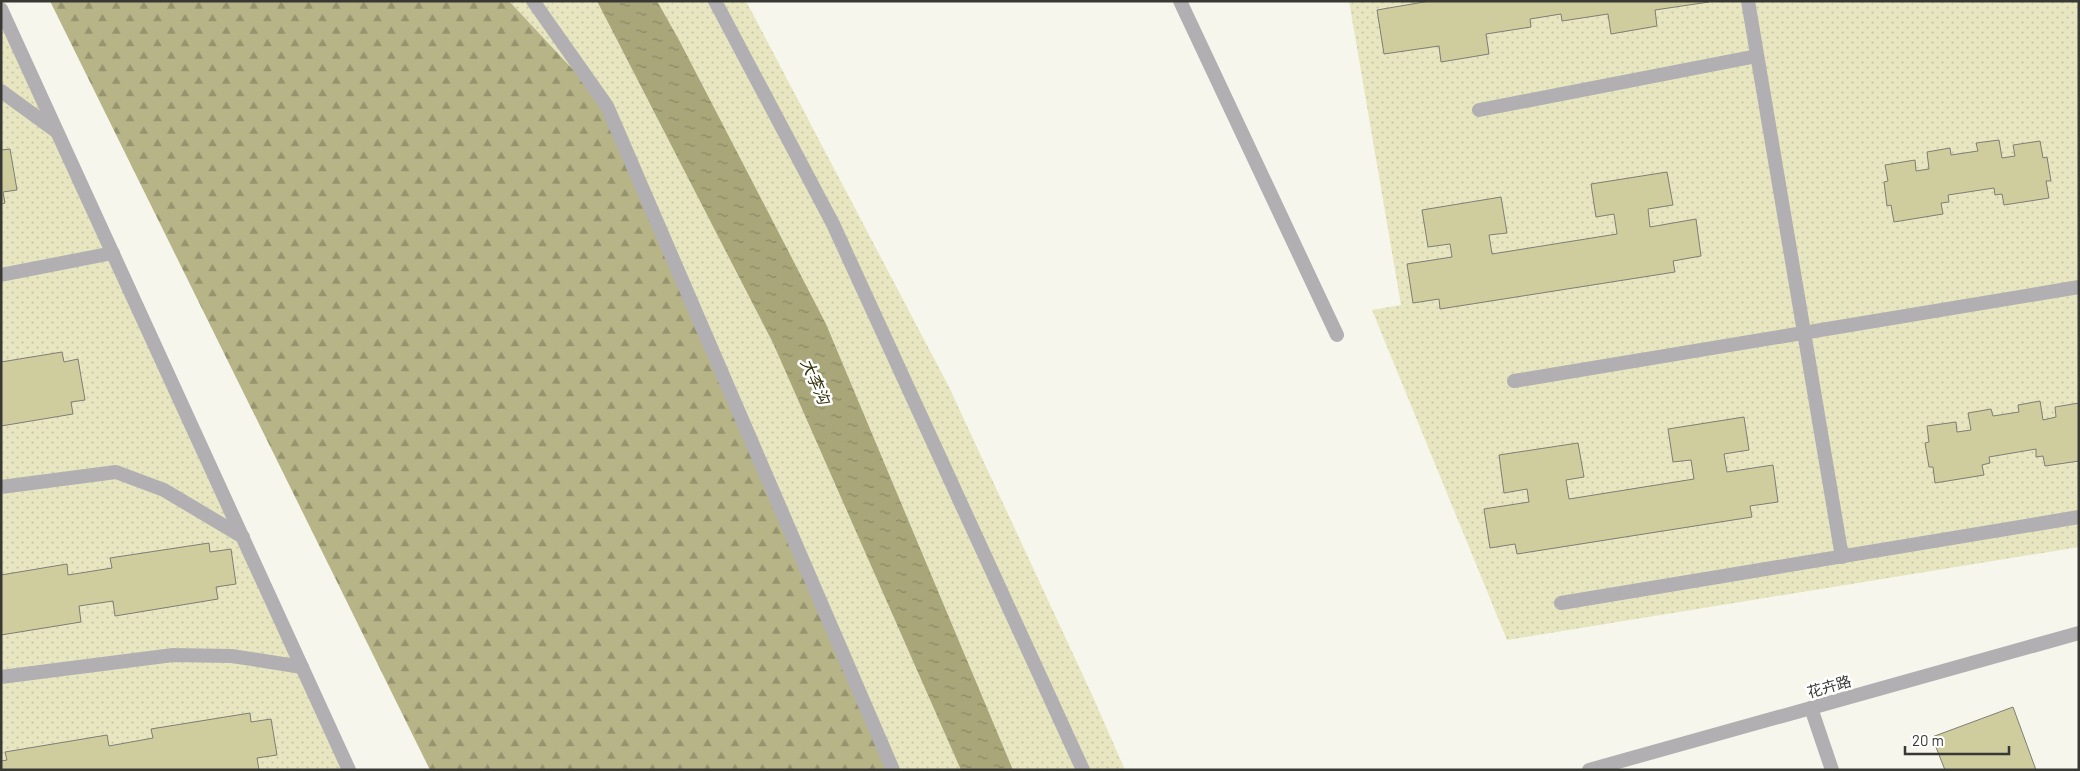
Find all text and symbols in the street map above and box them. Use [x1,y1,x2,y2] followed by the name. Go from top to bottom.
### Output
[798,355,835,409] water label: 大李沟
[1805,671,1853,701] street label: 花卉路
[1905,724,2009,756] scale bar
[1912,731,1944,749] text: 20 m

